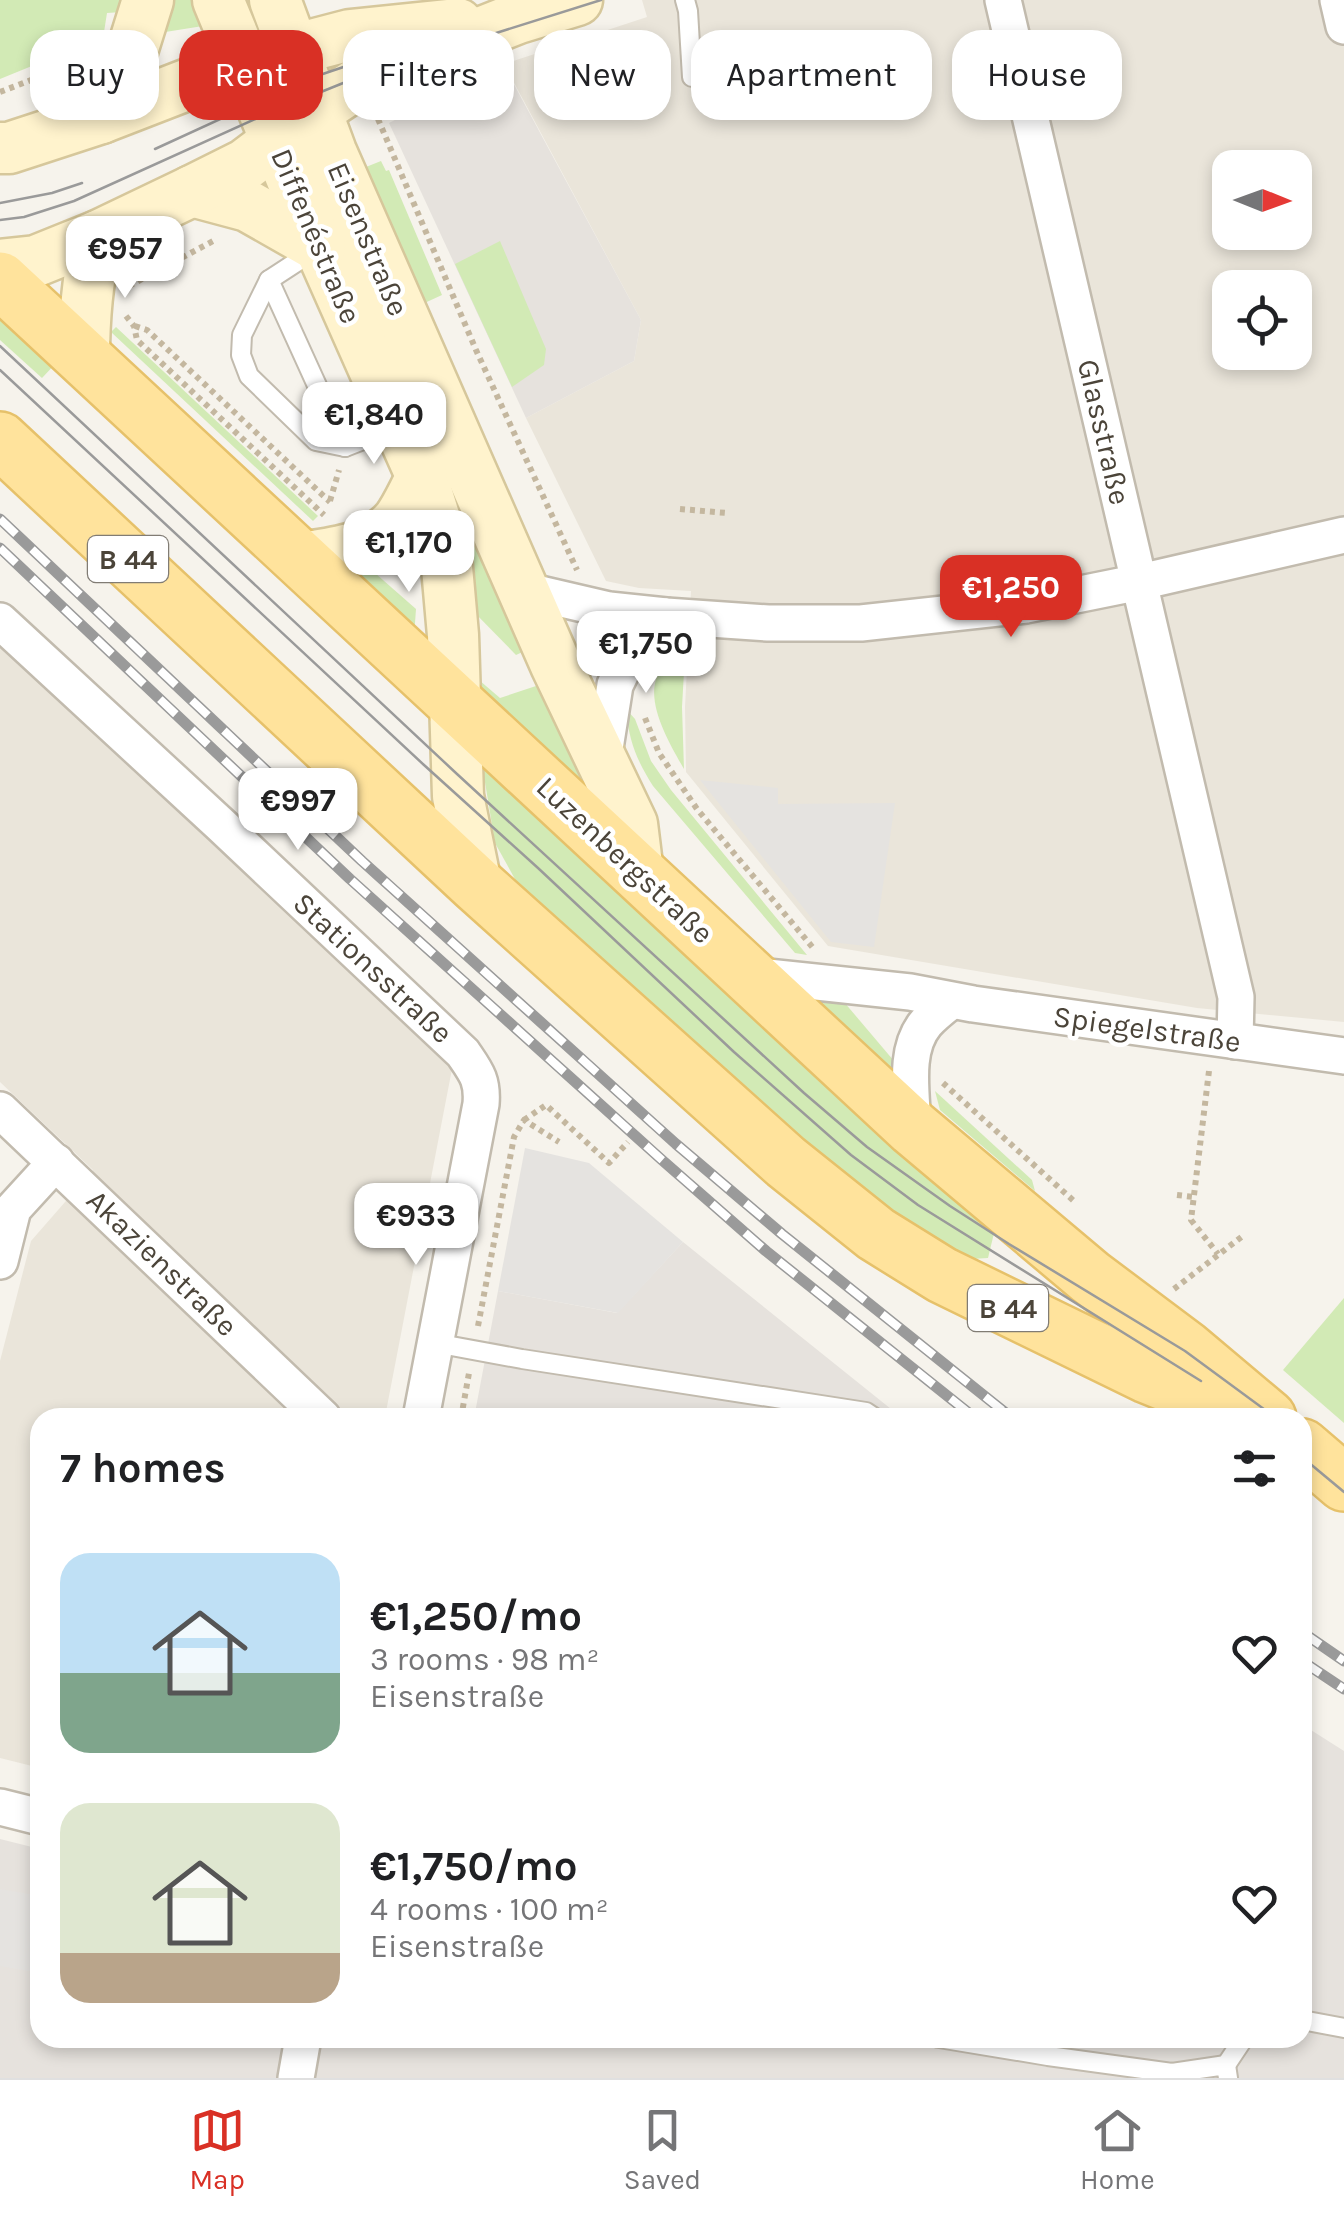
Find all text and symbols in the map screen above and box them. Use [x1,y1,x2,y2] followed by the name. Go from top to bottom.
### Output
[30,30,159,120] chip: Buy
[179,30,323,120] chip: Rent
[343,30,514,120] chip: Filters
[534,30,671,120] chip: New
[691,30,932,120] chip: Apartment
[952,30,1122,120] chip: House
[263,143,369,329] street label: Diffenéstraße
[1212,150,1312,250] north arrow
[1212,150,1312,370] map controls
[320,157,416,321] street label: Eisenstraße
[66,216,184,301] pin: €957
[88,230,162,267] text: €957
[1212,270,1312,370] button: locate
[1070,356,1138,508] street label: Glasstraße
[293,382,455,467] pin: €1,840
[324,396,424,433] text: €1,840
[328,510,490,595] pin: €1,170
[365,524,453,561] text: €1,170
[88,536,168,582] road number: B 44
[930,555,1092,640] pin: €1,250
[962,569,1060,606] text: €1,250
[565,611,727,696] pin: €1,750
[599,625,693,662] text: €1,750
[239,768,357,853] pin: €997
[529,769,721,951] street label: Luzenbergstraße
[260,782,336,819] text: €997
[286,885,460,1051] street label: Stationsstraße
[1051,998,1243,1060] street label: Spiegelstraße
[79,1182,245,1344] street label: Akazienstraße
[357,1183,475,1268] pin: €933
[376,1197,456,1234] text: €933
[968,1285,1048,1331] road number: B 44
[1227,1441,1282,1496] icon: filters
[60,1443,226,1493] text: 7 homes
[370,1591,582,1641] text: €1,250/mo
[140,1593,260,1713] icon: home
[1227,1626,1282,1681] icon: heart
[370,1641,599,1678] text: 3 rooms · 98 m²
[370,1678,544,1715] text: Eisenstraße
[370,1841,578,1891] text: €1,750/mo
[140,1843,260,1963] icon: home
[1227,1876,1282,1931] icon: heart
[370,1891,609,1928] text: 4 rooms · 100 m²
[370,1928,544,1965] text: Eisenstraße
[189,2103,245,2196] tab: Map
[624,2103,701,2196] tab: Saved
[1080,2103,1155,2196] tab: Home

